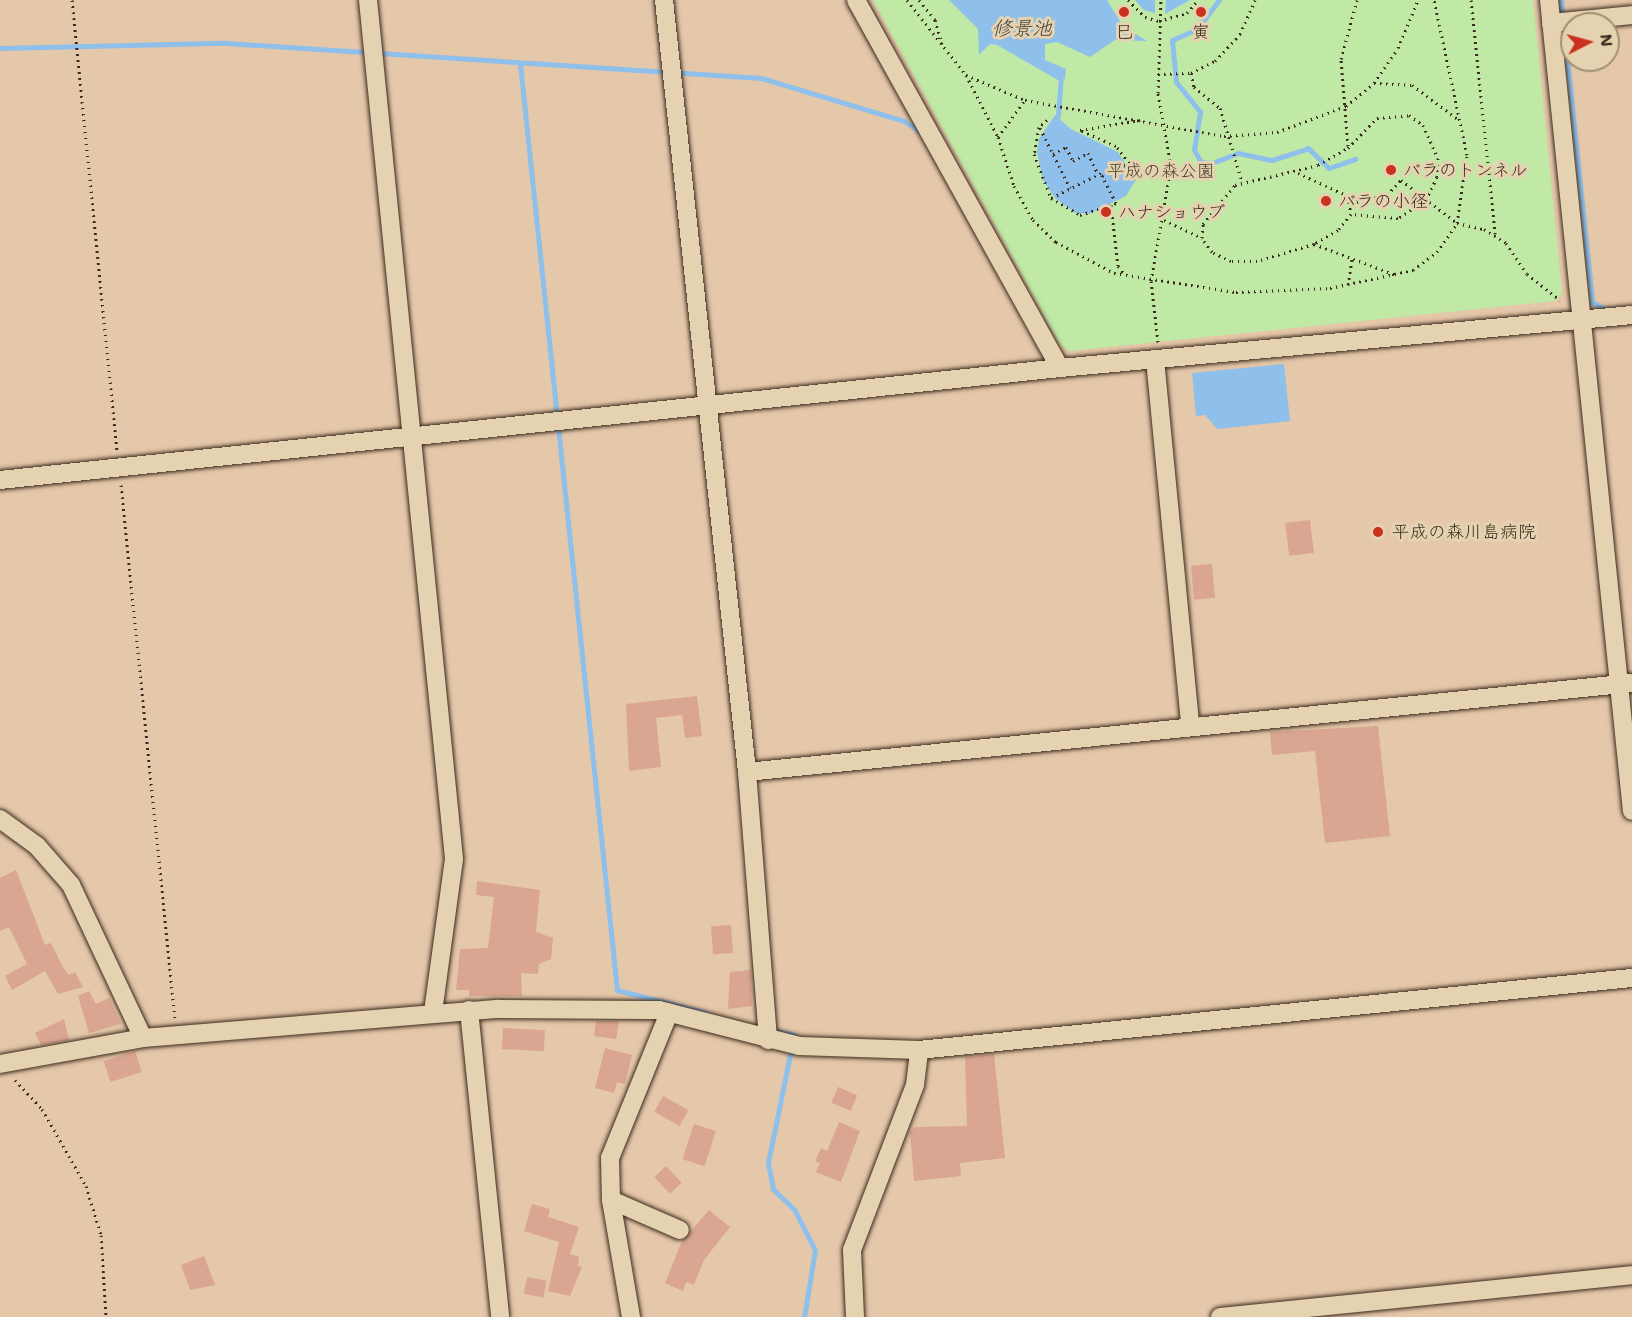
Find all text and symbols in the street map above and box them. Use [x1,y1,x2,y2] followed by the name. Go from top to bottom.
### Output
[1117,5,1131,19] marker: 巳
[1194,5,1208,19] marker: 寅
[1560,12,1620,72] north arrow
[992,16,1052,40] water label: 修景池
[1115,21,1133,43] place label: 巳
[1192,21,1210,43] place label: 寅
[1595,33,1618,48] text: N
[1403,159,1529,181] place label: バラのトンネル
[1107,160,1215,182] park label: 平成の森公園
[1384,163,1398,177] marker: バラのトンネル
[1338,190,1428,212] place label: バラの小径
[1319,194,1333,208] marker: バラの小径
[1118,201,1226,223] place label: ハナショウブ
[1099,205,1113,219] marker: ハナショウブ
[1392,521,1536,543] place label: 平成の森川島病院
[1369,523,1387,541] marker: 平成の森川島病院

